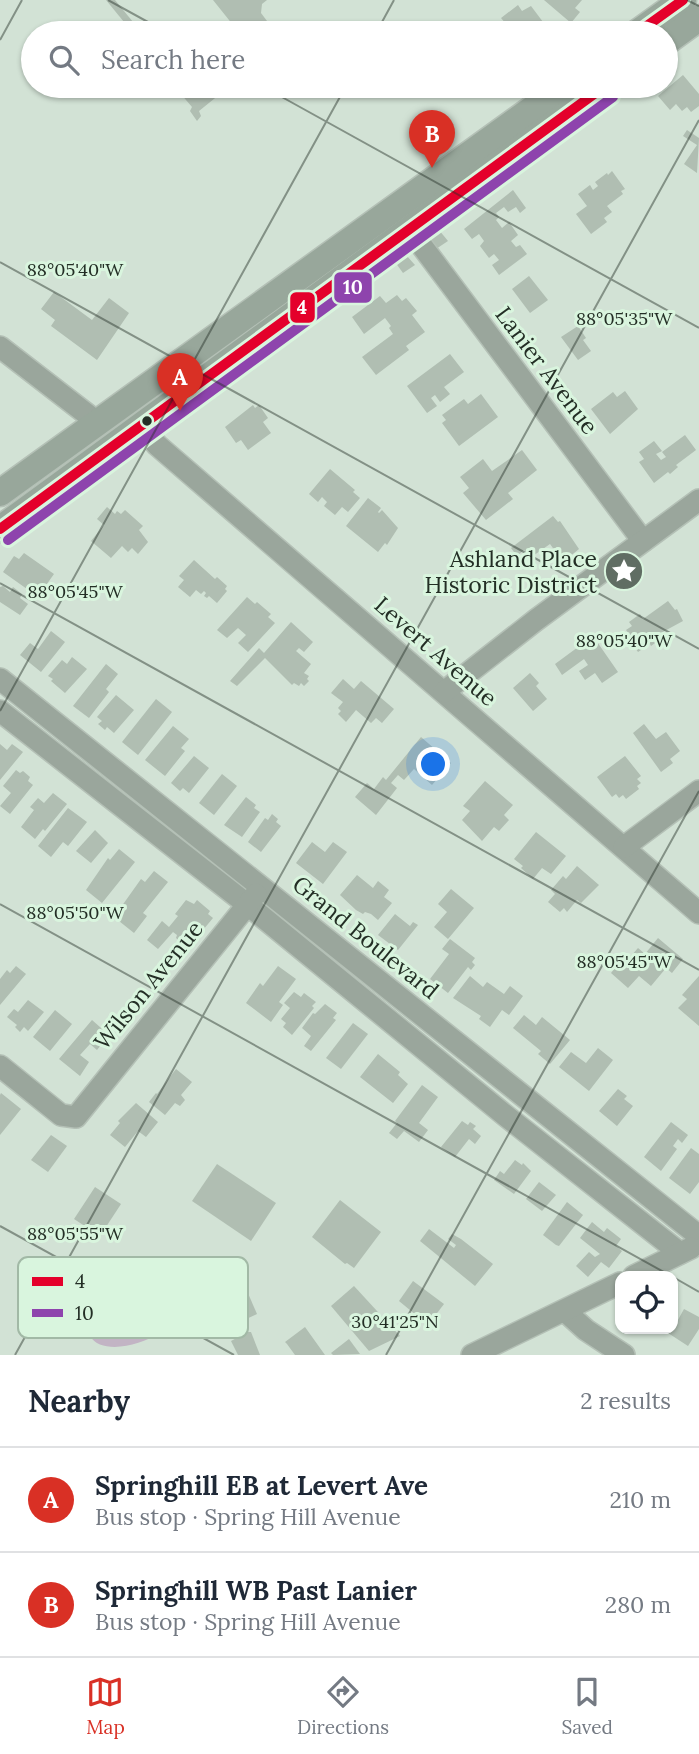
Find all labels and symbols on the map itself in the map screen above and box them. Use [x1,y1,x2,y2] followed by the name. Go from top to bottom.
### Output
[409,110,455,168] pin: B
[27,258,124,281] text: 88°05'40"W
[333,271,373,304] line badge: 10
[343,275,363,299] text: 10
[289,291,316,324] line badge: 4
[297,295,307,319] text: 4
[489,300,605,440] street label: Lanier Avenue
[576,307,673,330] text: 88°05'35"W
[157,353,203,411] pin: A
[140,414,154,428] unlabelled marker
[424,544,597,599] place label: Ashland Place Historic District
[603,550,645,592] place icon: Ashland Place Historic District
[27,580,124,603] text: 88°05'45"W
[369,590,503,712] street label: Levert Avenue
[576,629,673,652] text: 88°05'40"W
[416,747,450,781] your location
[287,869,445,1005] street label: Grand Boulevard
[26,901,125,924] text: 88°05'50"W
[87,915,209,1055] street label: Wilson Avenue
[576,950,673,973] text: 88°05'45"W
[27,1222,124,1245] text: 88°05'55"W
[18,1257,248,1338] legend
[75,1269,85,1293] text: 4
[75,1301,94,1325] text: 10
[351,1310,439,1333] text: 30°41'25"N

